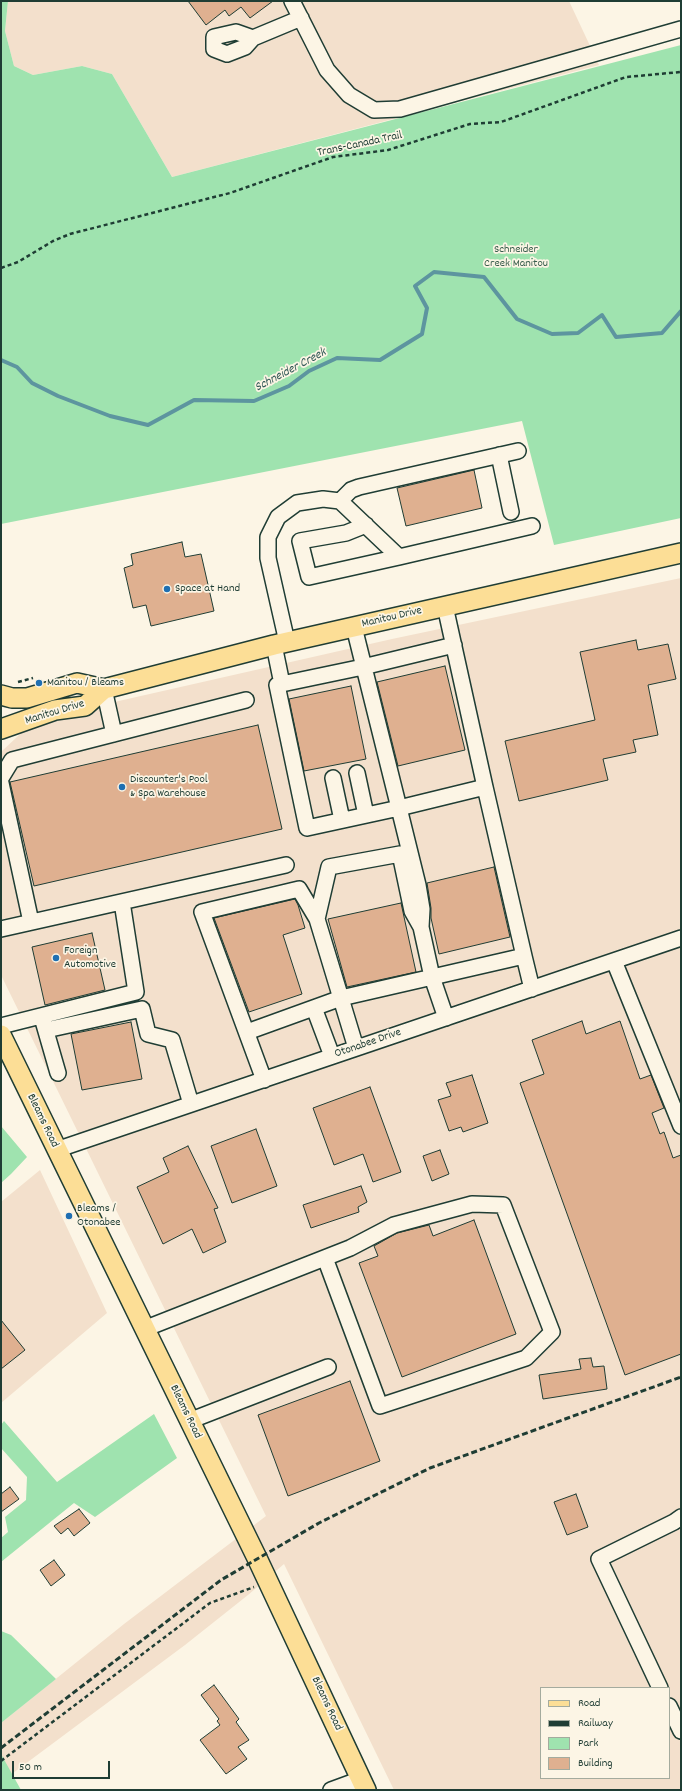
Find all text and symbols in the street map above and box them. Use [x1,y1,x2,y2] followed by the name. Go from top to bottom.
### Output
[316,129,404,161] street label: Trans-Canada Trail
[484,243,548,271] park label: Schneider Creek Manitou
[253,346,329,396] water label: Schneider Creek
[175,582,240,596] place label: Space at Hand
[162,584,172,594] marker: Space at Hand
[361,604,423,632] street label: Manitou Drive
[47,676,124,690] place label: Manitou / Bleams
[34,678,44,688] marker: Manitou / Bleams
[24,697,86,729] street label: Manitou Drive
[130,773,208,801] place label: Discounter's Pool & Spa Warehouse
[117,782,127,792] marker: Discounter's Pool & Spa Warehouse
[64,944,116,972] place label: Foreign Automotive
[51,953,61,963] marker: Foreign Automotive
[333,1026,403,1062] street label: Otonabee Drive
[23,1092,61,1150] street label: Bleams Road
[77,1202,121,1230] place label: Bleams / Otonabee
[64,1211,74,1221] marker: Bleams / Otonabee
[166,1383,204,1441] street label: Bleams Road
[307,1675,345,1733] street label: Bleams Road
[540,1687,670,1779] legend
[578,1695,600,1712] text: Road
[578,1715,613,1732] text: Railway
[578,1735,598,1752] text: Park
[14,1753,112,1779] scale bar
[578,1755,613,1772] text: Building
[19,1759,42,1776] text: 50 m

